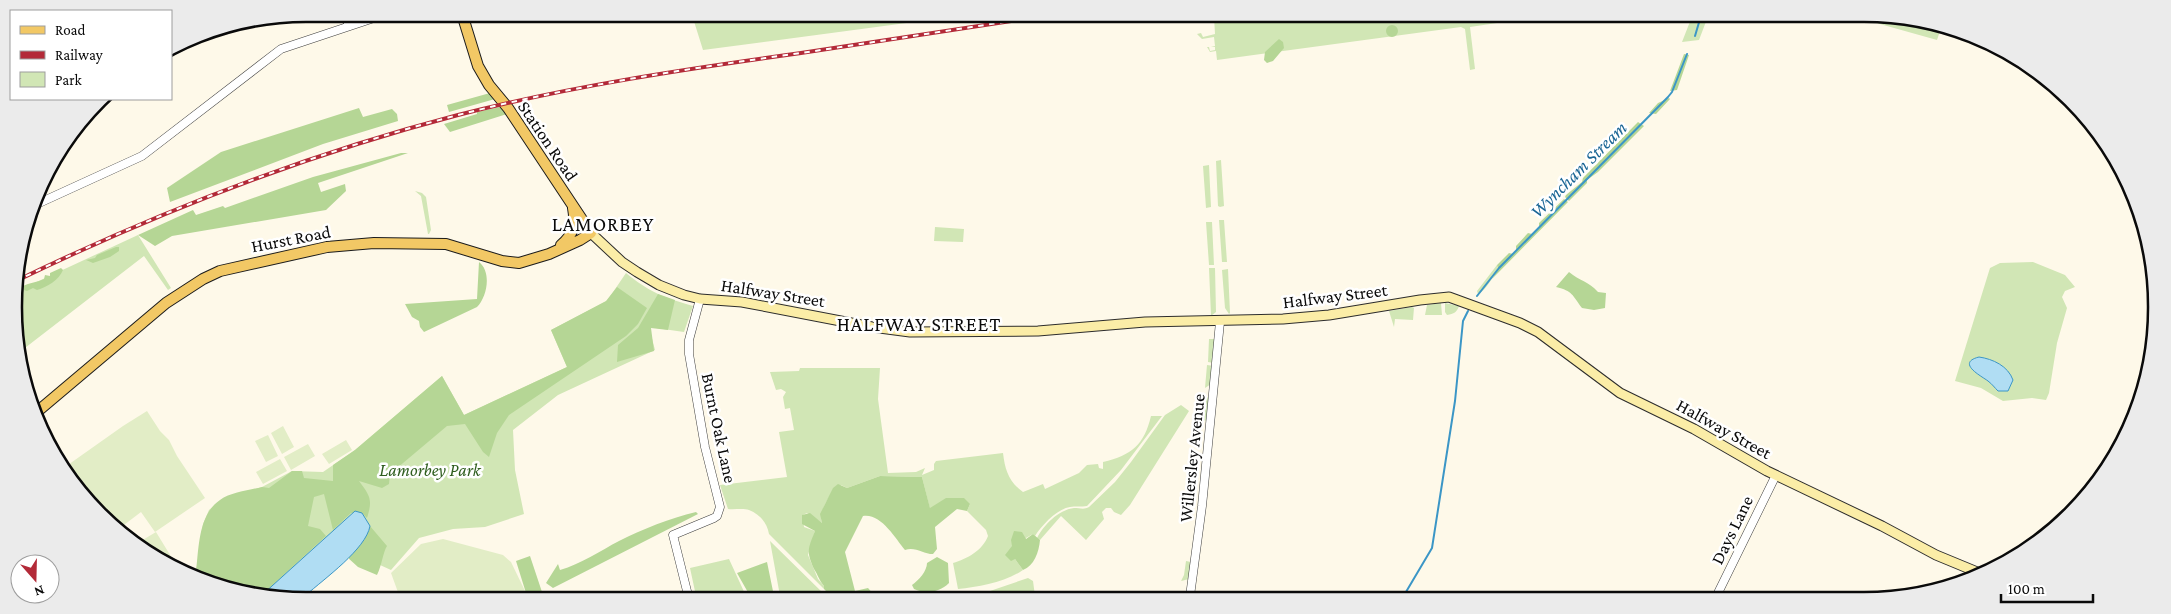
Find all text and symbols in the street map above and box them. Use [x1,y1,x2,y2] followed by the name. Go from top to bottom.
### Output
[10,10,172,100] legend
[55,22,86,38] text: Road
[55,47,103,64] text: Railway
[55,72,82,88] text: Park
[514,97,582,185] street label: Station Road
[1526,117,1631,222] water label: Wyncham Stream
[552,213,654,235] district label: LAMORBEY
[250,221,333,256] street label: Hurst Road
[720,275,828,311] street label: Halfway Street
[1282,280,1389,312] street label: Halfway Street
[837,313,1001,335] district label: HALFWAY STREET
[698,371,740,485] street label: Burnt Oak Lane
[1175,393,1209,523] street label: Willersley Avenue
[1673,395,1776,464] street label: Halfway Street
[379,460,482,480] park label: Lamorbey Park
[1707,492,1757,568] street label: Days Lane
[10,554,60,604] north arrow
[2001,572,2094,604] scale bar
[2008,581,2045,597] text: 100 m
[32,582,47,601] text: N

